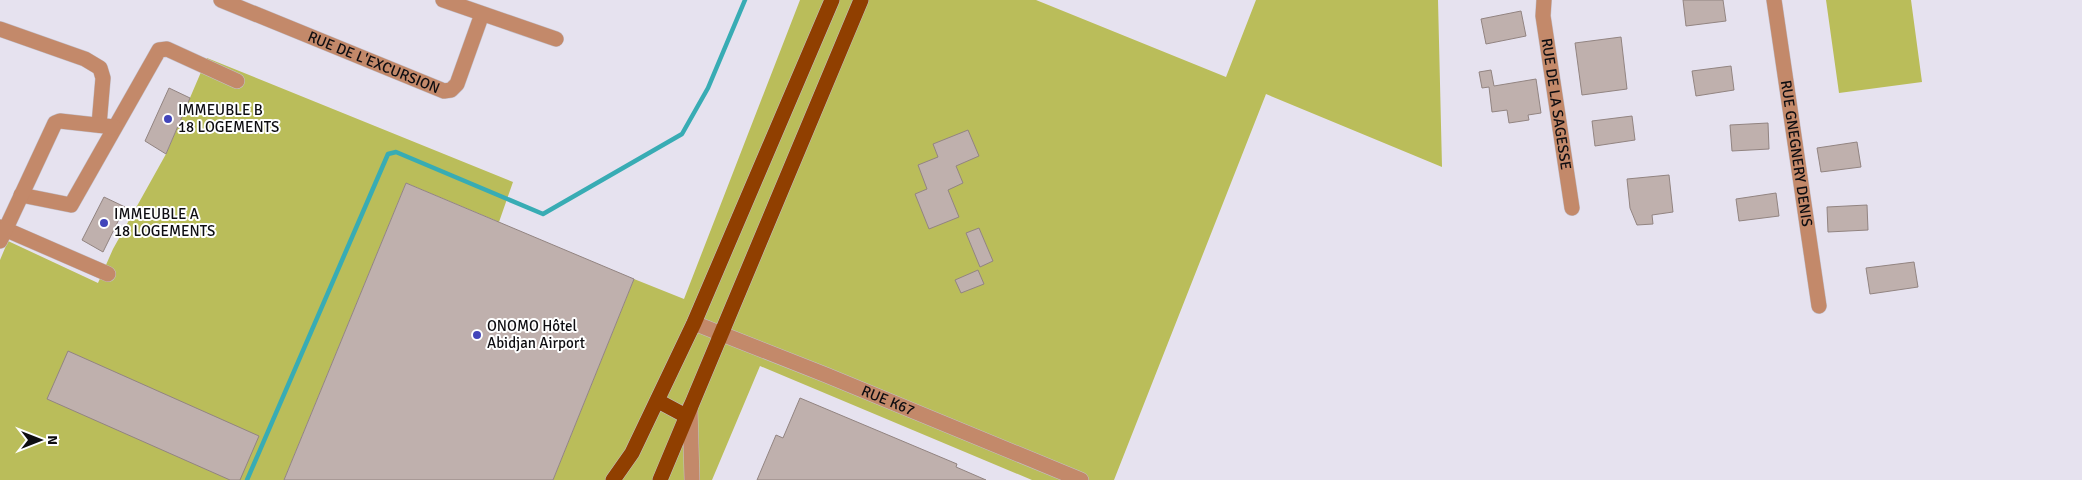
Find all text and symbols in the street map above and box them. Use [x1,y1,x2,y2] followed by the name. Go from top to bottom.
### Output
[305,27,442,97] street label: RUE DE L'EXCURSION
[1537,37,1575,171] street label: RUE DE LA SAGESSE
[1777,79,1816,228] street label: RUE GNEGNERY DENIS
[178,101,279,136] place label: IMMEUBLE B 18 LOGEMENTS
[162,113,174,125] marker: IMMEUBLE B 18 LOGEMENTS
[114,205,215,240] place label: IMMEUBLE A 18 LOGEMENTS
[98,217,110,229] marker: IMMEUBLE A 18 LOGEMENTS
[487,317,585,352] place label: ONOMO Hôtel Abidjan Airport
[471,329,483,341] marker: ONOMO Hôtel Abidjan Airport
[859,382,917,420] street label: RUE K67
[15,415,65,465] north arrow
[44,435,61,445] text: N

